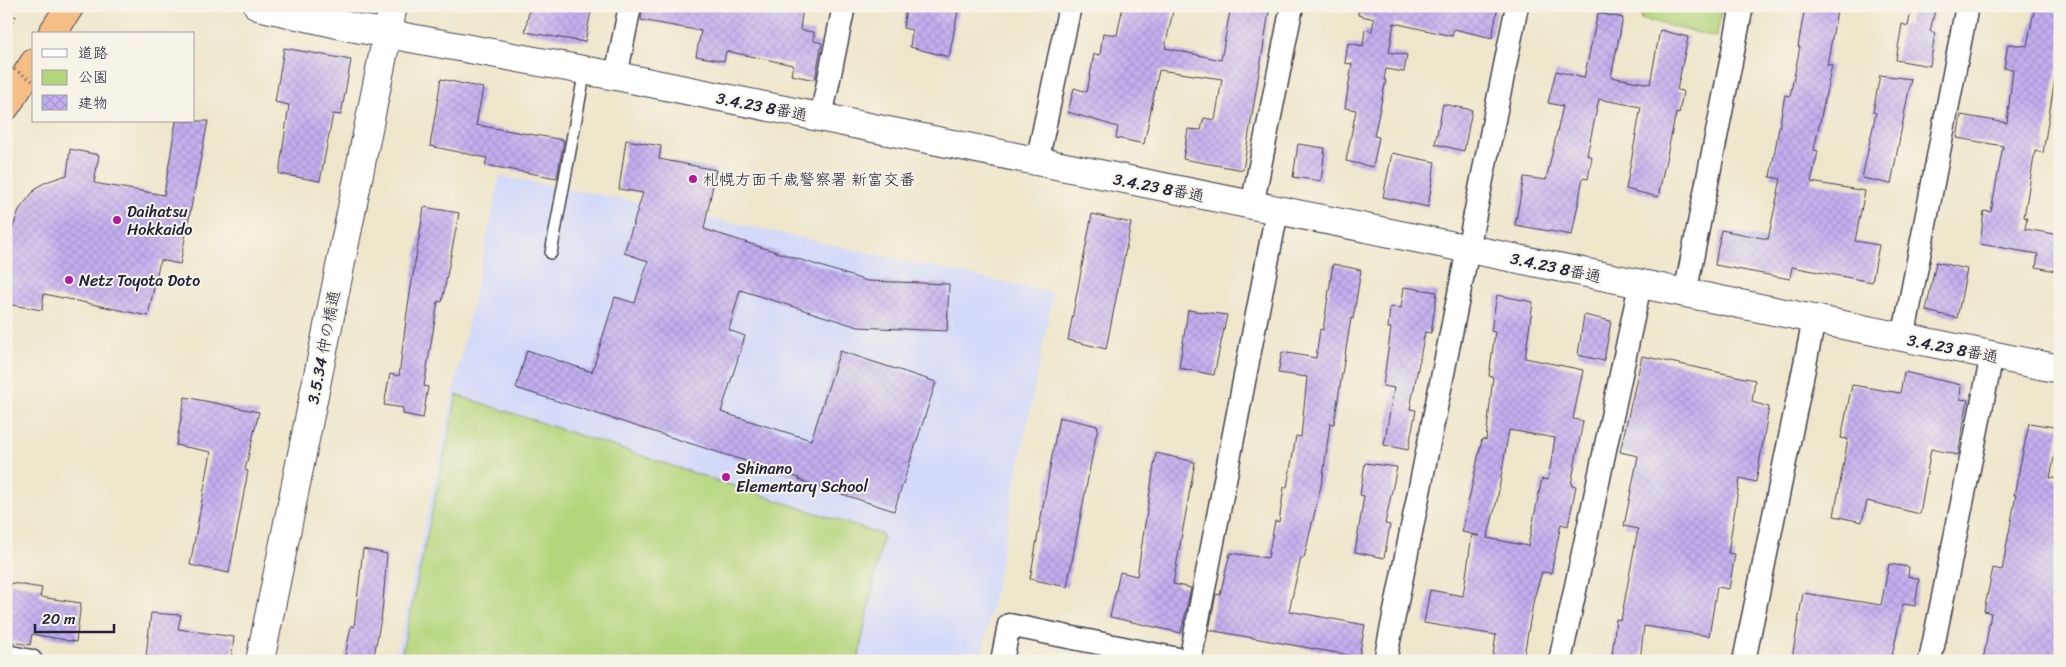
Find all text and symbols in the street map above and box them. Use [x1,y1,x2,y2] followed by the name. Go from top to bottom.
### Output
[32,32,195,122] legend
[78,40,108,66] text: 道路
[78,64,108,90] text: 公園
[714,83,810,130] street label: 3.4.23 8番通
[78,90,108,116] text: 建物
[1111,164,1207,211] street label: 3.4.23 8番通
[703,165,915,194] place label: 札幌方面千歳警察署 新富交番
[687,173,699,185] marker: 札幌方面千歳警察署 新富交番
[127,197,192,244] place label: Daihatsu Hokkaido
[111,214,123,226] marker: Daihatsu Hokkaido
[1508,244,1604,291] street label: 3.4.23 8番通
[79,266,200,295] place label: Netz Toyota Doto
[63,274,75,286] marker: Netz Toyota Doto
[298,288,349,406] street label: 3.5.34 仲の橋通
[1905,325,2001,372] street label: 3.4.23 8番通
[736,454,868,501] place label: Shinano Elementary School
[720,471,732,483] marker: Shinano Elementary School
[35,602,114,634] scale bar
[42,606,76,632] text: 20 m

